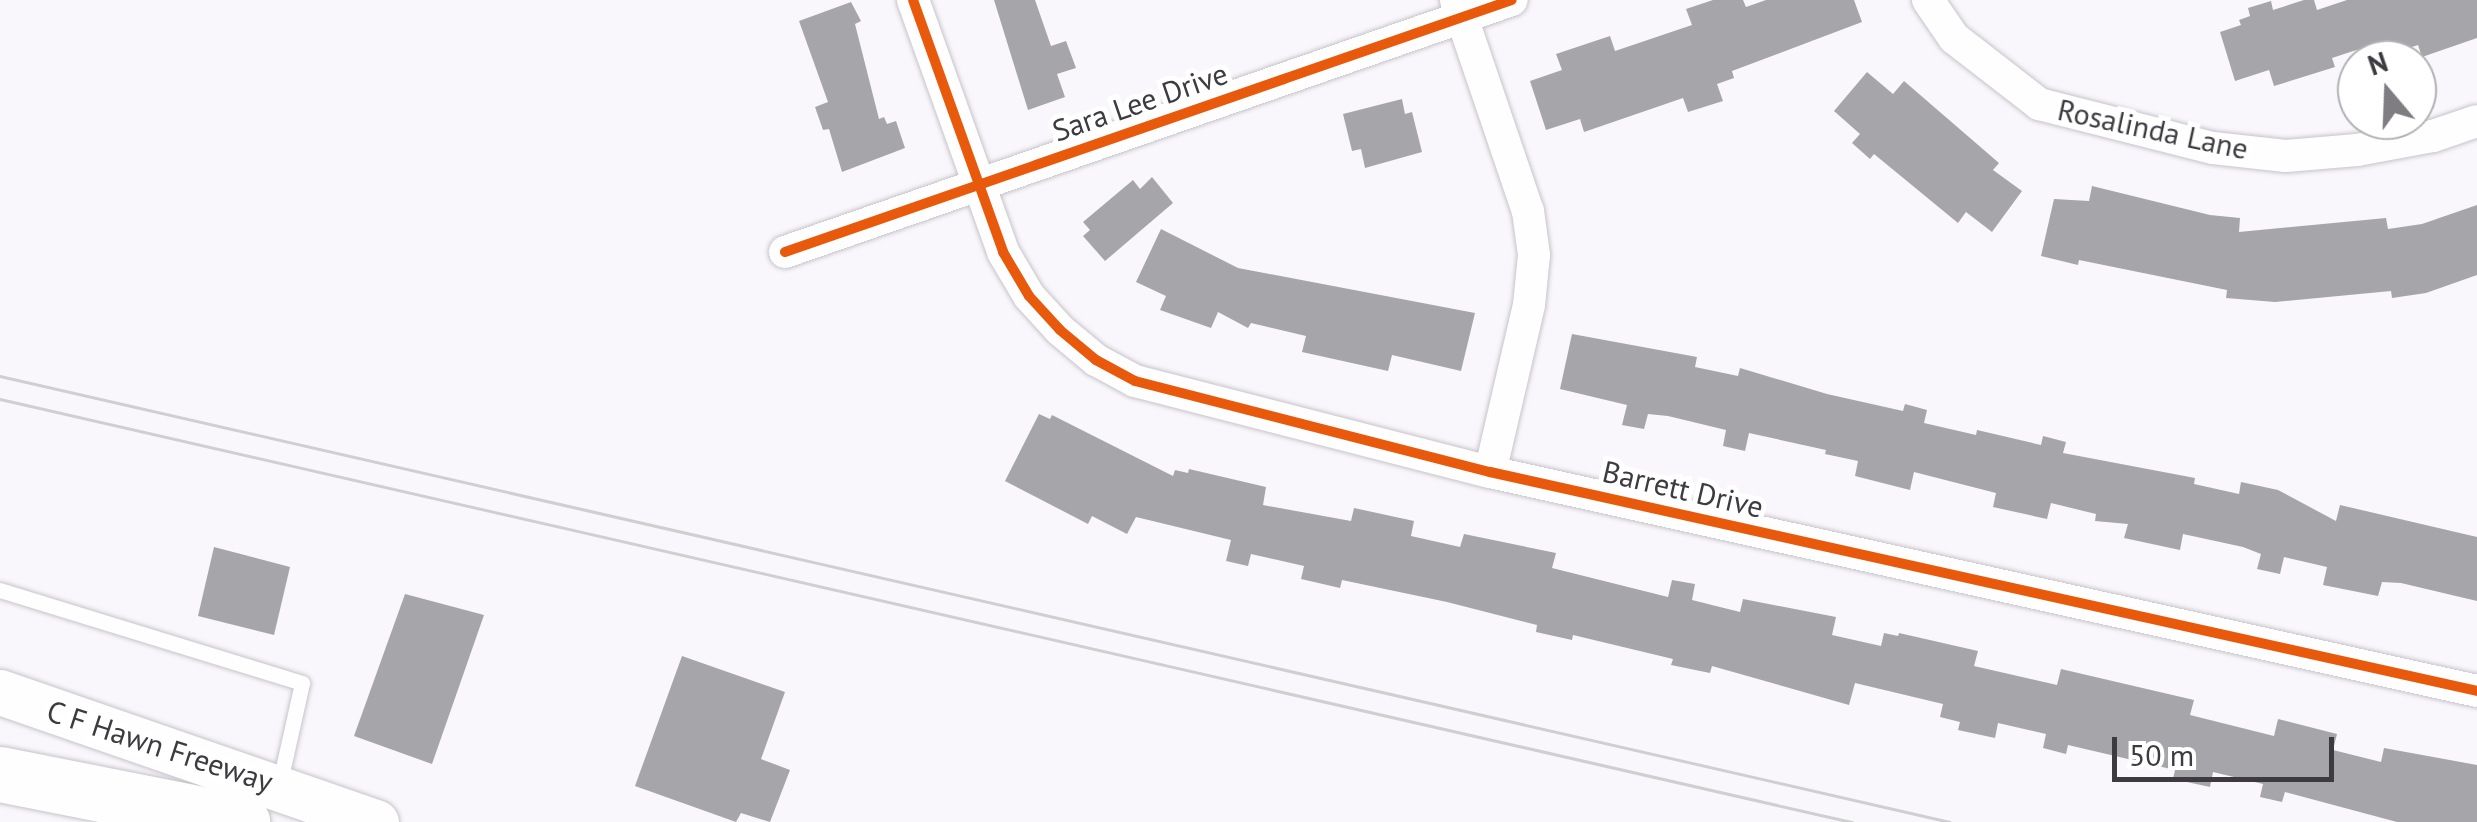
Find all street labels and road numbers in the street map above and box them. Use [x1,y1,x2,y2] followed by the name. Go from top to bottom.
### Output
[1048,55,1232,149] street label: Sara Lee Drive
[2055,91,2251,167] street label: Rosalinda Lane
[1599,453,1767,525] street label: Barrett Drive
[42,692,278,800] street label: C F Hawn Freeway

